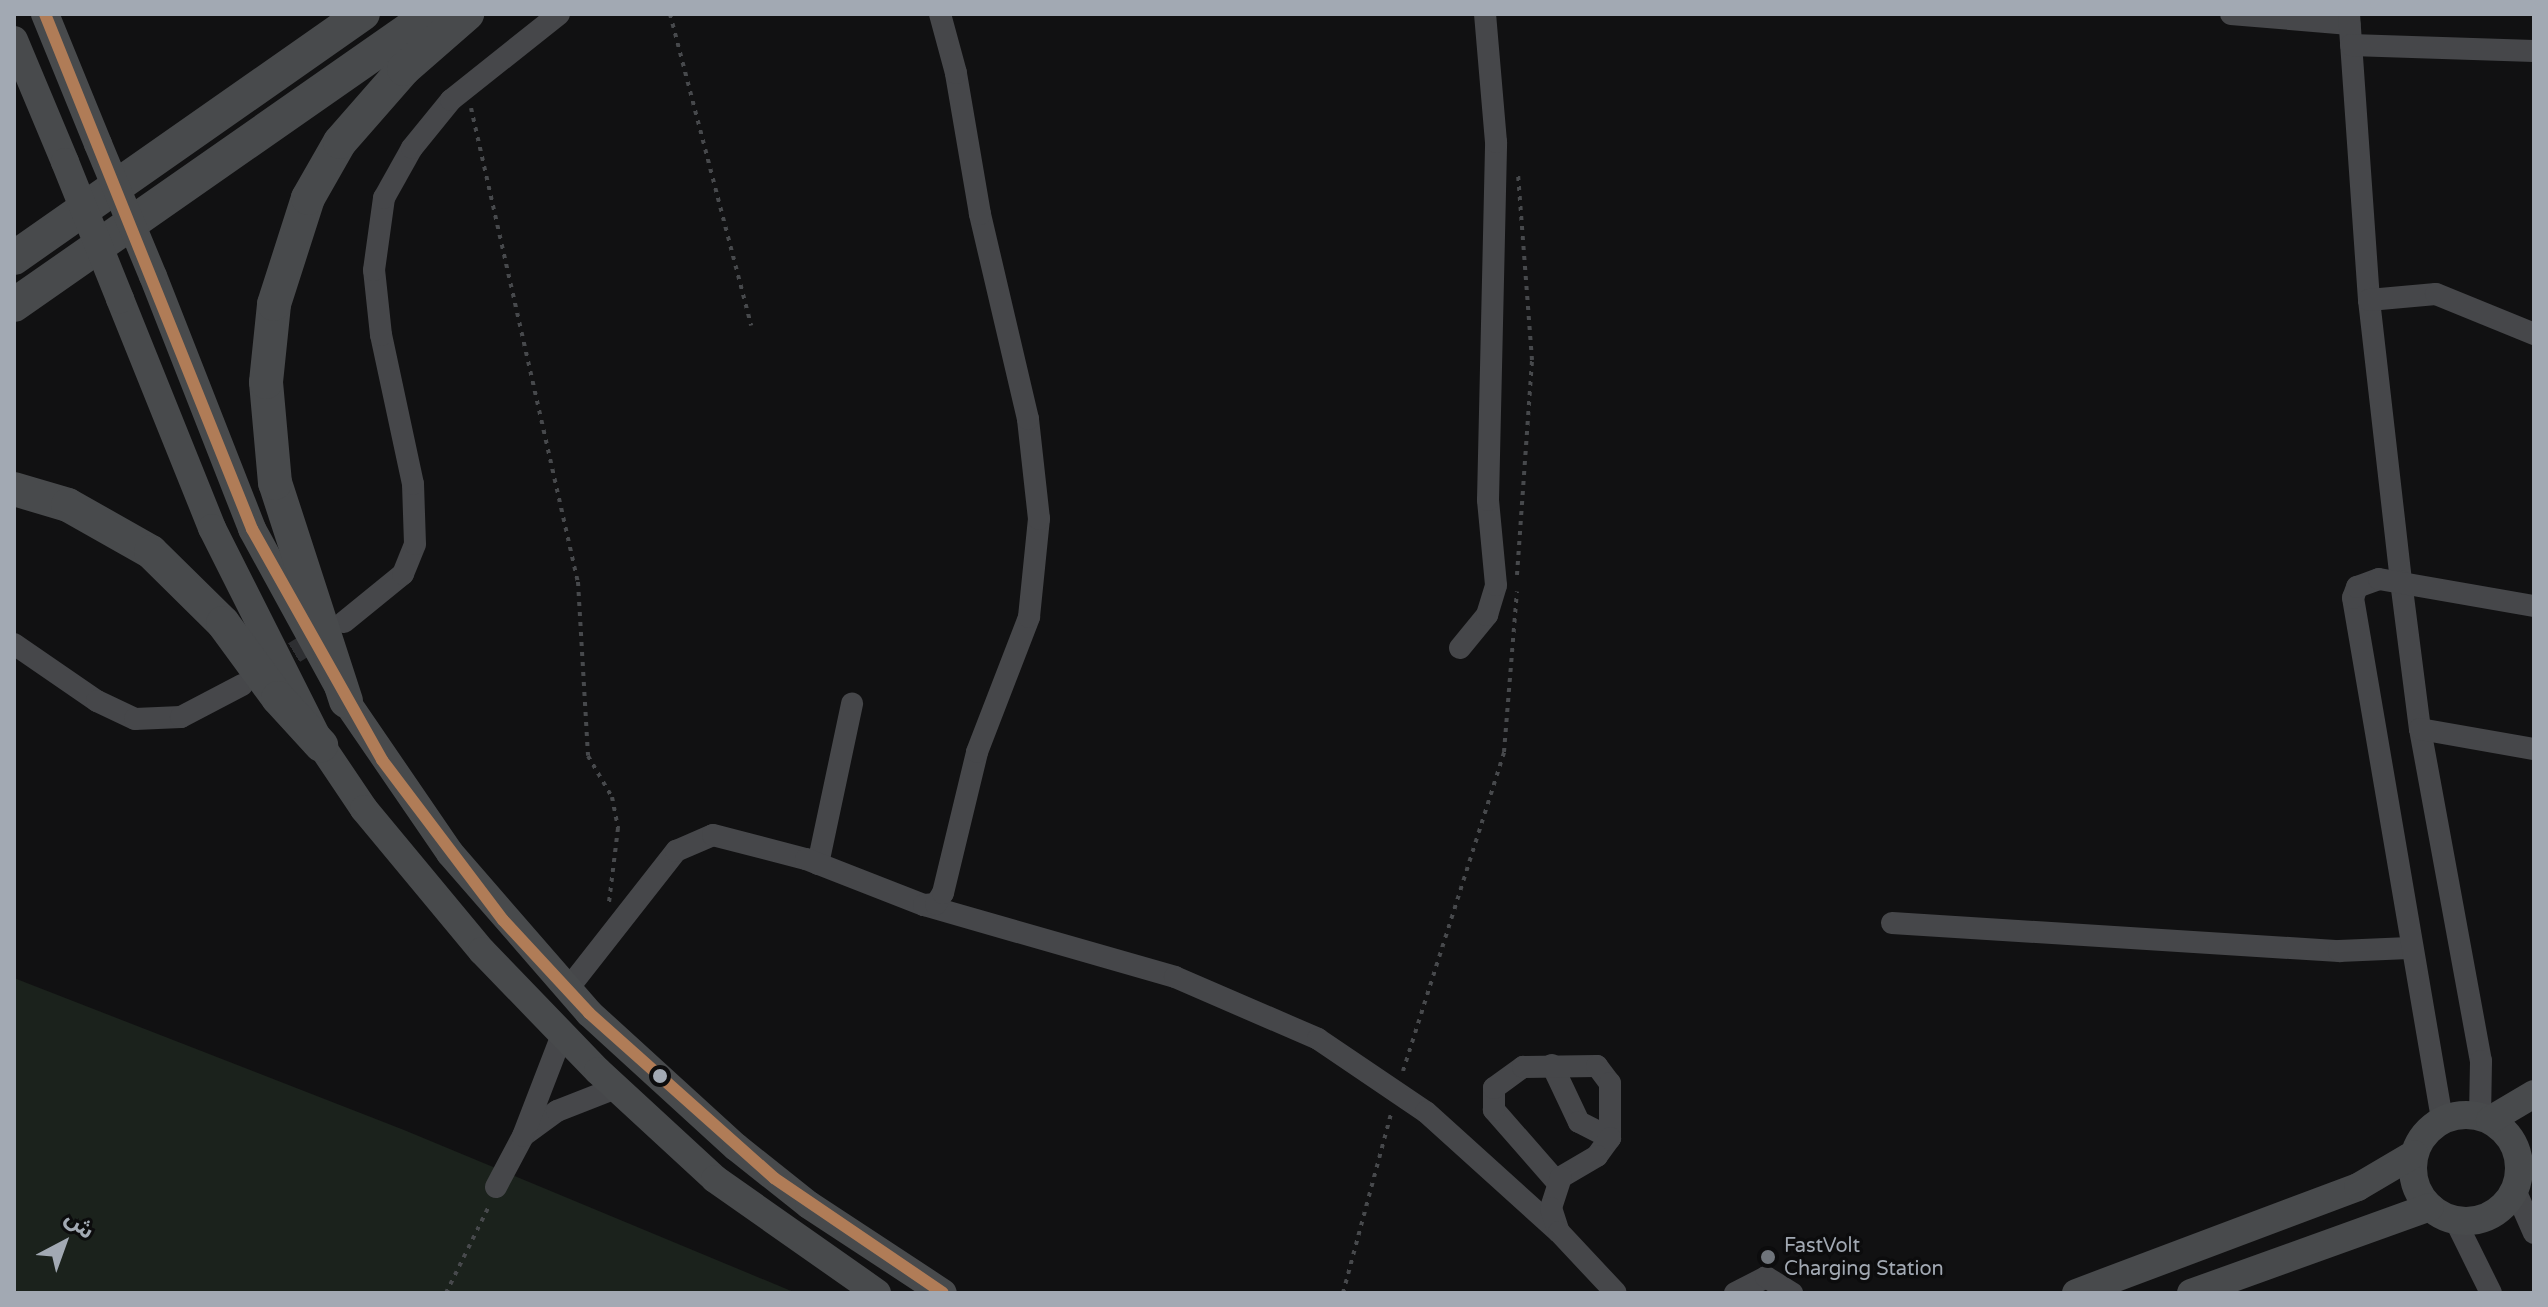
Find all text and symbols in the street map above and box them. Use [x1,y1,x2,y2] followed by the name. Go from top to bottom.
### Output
[652,1068,668,1084] unlabelled marker
[24,1203,104,1283] north arrow
[60,1205,100,1245] text: ش
[1784,1234,1944,1281] place label: FastVolt Charging Station
[1759,1248,1777,1266] marker: FastVolt Charging Station

